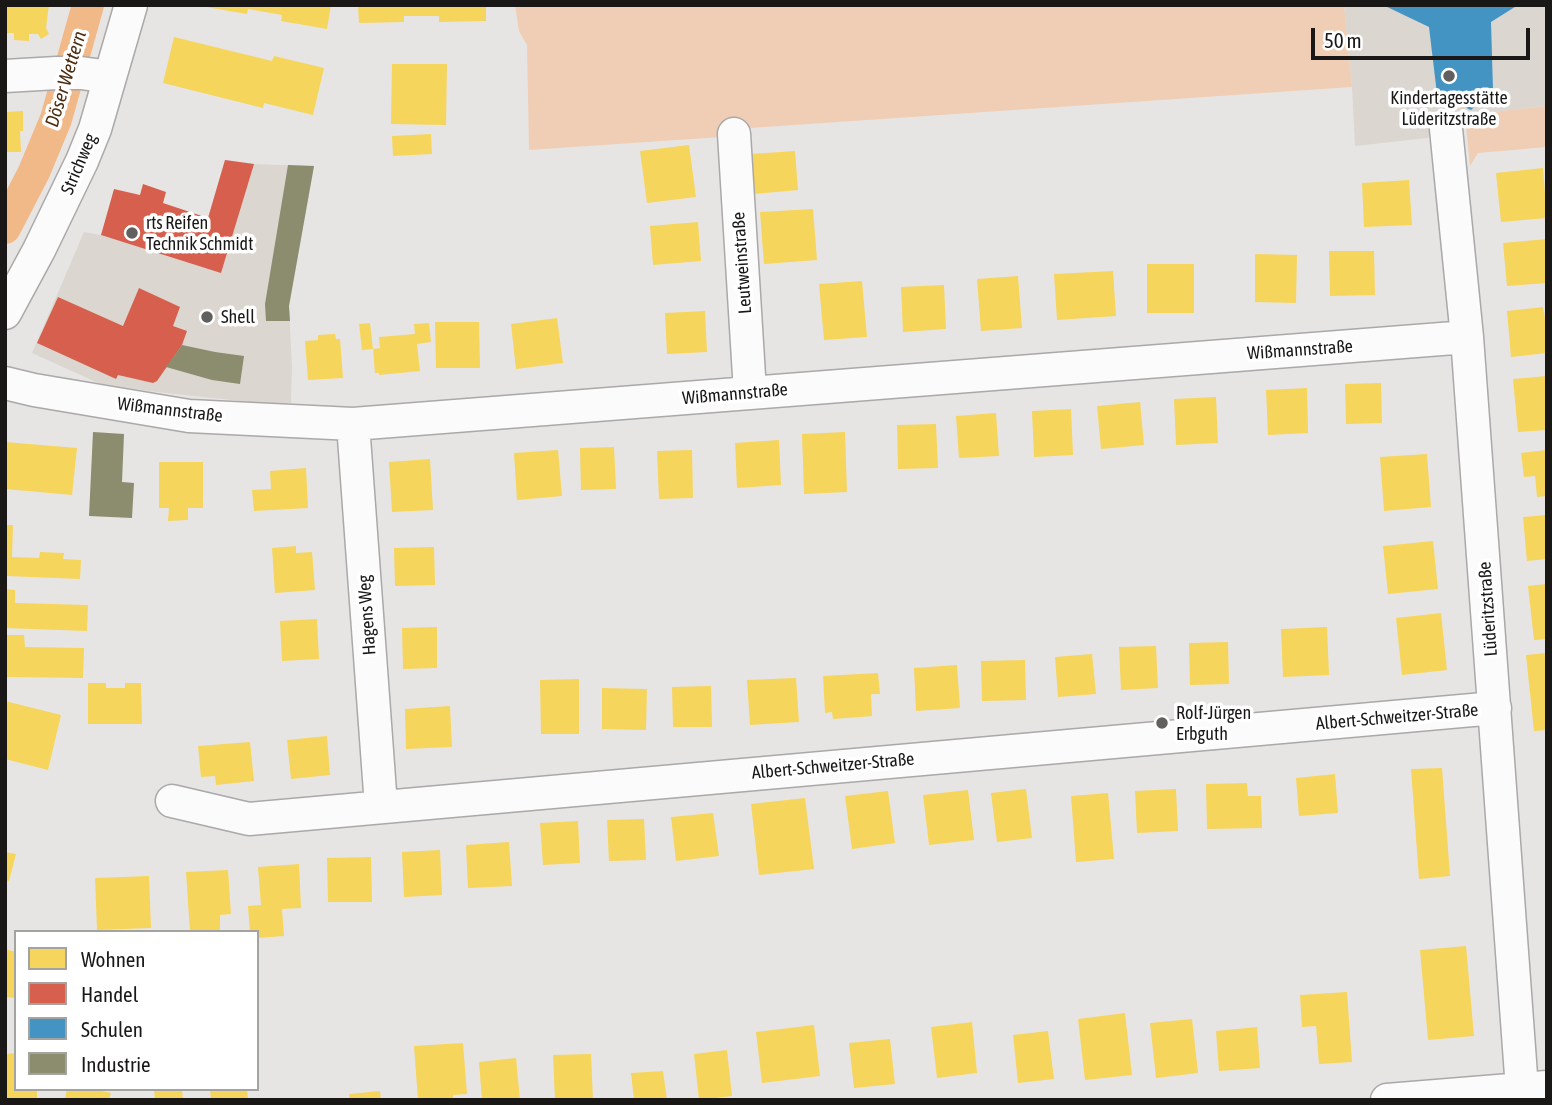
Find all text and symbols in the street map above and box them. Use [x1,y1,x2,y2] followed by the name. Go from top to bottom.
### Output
[1314,14,1533,58] scale bar
[41,28,91,130] water label: Döser Wettern
[1324,28,1362,52] text: 50 m
[1441,68,1457,84] marker: Kindertagesstätte Lüderitzstraße
[1390,87,1508,130] place label: Kindertagesstätte Lüderitzstraße
[57,130,101,198] street label: Strichweg
[728,211,756,315] street label: Leutweinstraße
[146,212,253,255] place label: rts Reifen Technik Schmidt
[124,225,140,241] marker: rts Reifen Technik Schmidt
[221,306,255,328] place label: Shell
[199,309,215,325] marker: Shell
[1246,336,1354,364] street label: Wißmannstraße
[681,379,789,409] street label: Wißmannstraße
[116,393,224,427] street label: Wißmannstraße
[1474,561,1502,657] street label: Lüderitzstraße
[353,574,381,656] street label: Hagens Weg
[1315,699,1479,735] street label: Albert-Schweitzer-Straße
[1176,702,1251,744] place label: Rolf-Jürgen Erbguth
[1154,715,1170,731] marker: Rolf-Jürgen Erbguth
[751,748,915,784] street label: Albert-Schweitzer-Straße
[14,930,259,1091] legend
[81,947,146,971] text: Wohnen
[81,982,138,1006] text: Handel
[81,1017,143,1041] text: Schulen
[81,1052,151,1076] text: Industrie

